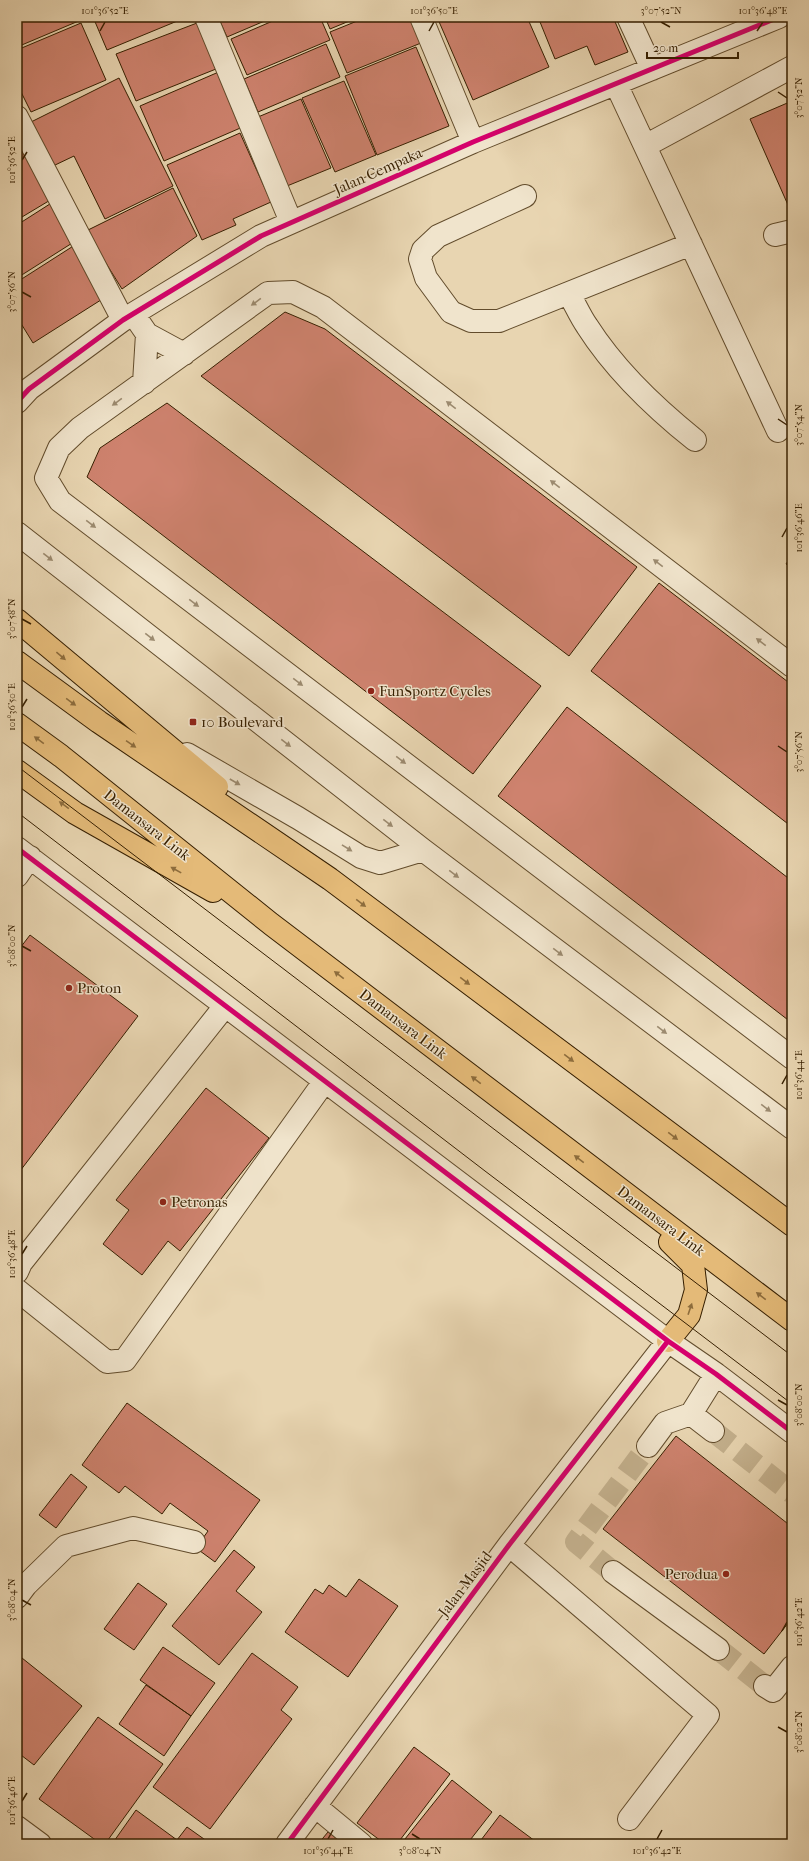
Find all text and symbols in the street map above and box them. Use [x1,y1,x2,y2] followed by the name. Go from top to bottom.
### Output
[81,5,129,17] text: 101°36'52"E
[410,5,458,17] text: 101°36'50"E
[640,5,682,17] text: 3°07'52"N
[739,5,787,17] text: 101°36'48"E
[647,34,738,60] scale bar
[653,41,678,55] text: 20 m
[793,77,805,119] text: 3°07'52"N
[6,136,18,184] text: 101°36'52"E
[330,143,426,199] street label: Jalan Cempaka
[6,271,18,313] text: 3°07'56"N
[251,298,262,306] one-way arrow
[111,398,122,406] one-way arrow
[446,401,457,409] one-way arrow
[793,404,805,446] text: 3°07'54"N
[549,480,560,488] one-way arrow
[793,503,805,553] text: 101°36'46"E
[86,520,96,528] one-way arrow
[42,553,53,562] one-way arrow
[652,559,663,567] one-way arrow
[6,598,18,640] text: 3°07'58"N
[189,599,200,607] one-way arrow
[145,633,156,642] one-way arrow
[756,638,766,646] one-way arrow
[56,652,66,661] one-way arrow
[292,677,303,686] one-way arrow
[379,682,491,700] place label: FunSportz Cycles
[6,683,18,731] text: 101°36'50"E
[366,686,376,696] marker: FunSportz Cycles
[66,698,76,706] one-way arrow
[201,713,284,731] place label: 10 Boulevard
[188,717,198,727] marker: 10 Boulevard
[793,731,805,773] text: 3°07'56"N
[33,736,44,744] one-way arrow
[280,739,291,748] one-way arrow
[126,740,136,748] one-way arrow
[396,756,407,765] one-way arrow
[229,778,241,785] one-way arrow
[100,785,194,865] street label: Damansara Link
[59,801,69,809] one-way arrow
[383,819,394,828] one-way arrow
[341,845,353,852] one-way arrow
[170,867,182,874] one-way arrow
[449,870,459,878] one-way arrow
[356,898,366,906] one-way arrow
[6,924,18,967] text: 3°08'00"N
[553,948,563,956] one-way arrow
[334,971,345,980] one-way arrow
[460,976,471,985] one-way arrow
[77,979,122,997] place label: Proton
[64,983,74,993] marker: Proton
[355,985,451,1063] street label: Damansara Link
[656,1026,667,1034] one-way arrow
[793,1050,805,1100] text: 101°36'44"E
[564,1054,575,1063] one-way arrow
[470,1076,481,1084] one-way arrow
[760,1104,771,1112] one-way arrow
[668,1132,679,1140] one-way arrow
[574,1155,584,1163] one-way arrow
[613,1182,709,1260] street label: Damansara Link
[171,1193,228,1211] place label: Petronas
[158,1197,168,1207] marker: Petronas
[6,1230,18,1278] text: 101°36'48"E
[755,1292,766,1301] one-way arrow
[687,1303,693,1315] one-way arrow
[793,1383,805,1426] text: 3°08'00"N
[434,1547,496,1621] street label: Jalan Masjid
[664,1565,719,1583] place label: Perodua
[721,1569,731,1579] marker: Perodua
[6,1578,18,1622] text: 3°08'04"N
[793,1598,805,1646] text: 101°36'42"E
[793,1710,805,1753] text: 3°08'02"N
[6,1776,18,1826] text: 101°36'46"E
[303,1845,353,1857] text: 101°36'44"E
[398,1845,442,1857] text: 3°08'04"N
[633,1845,681,1857] text: 101°36'42"E

